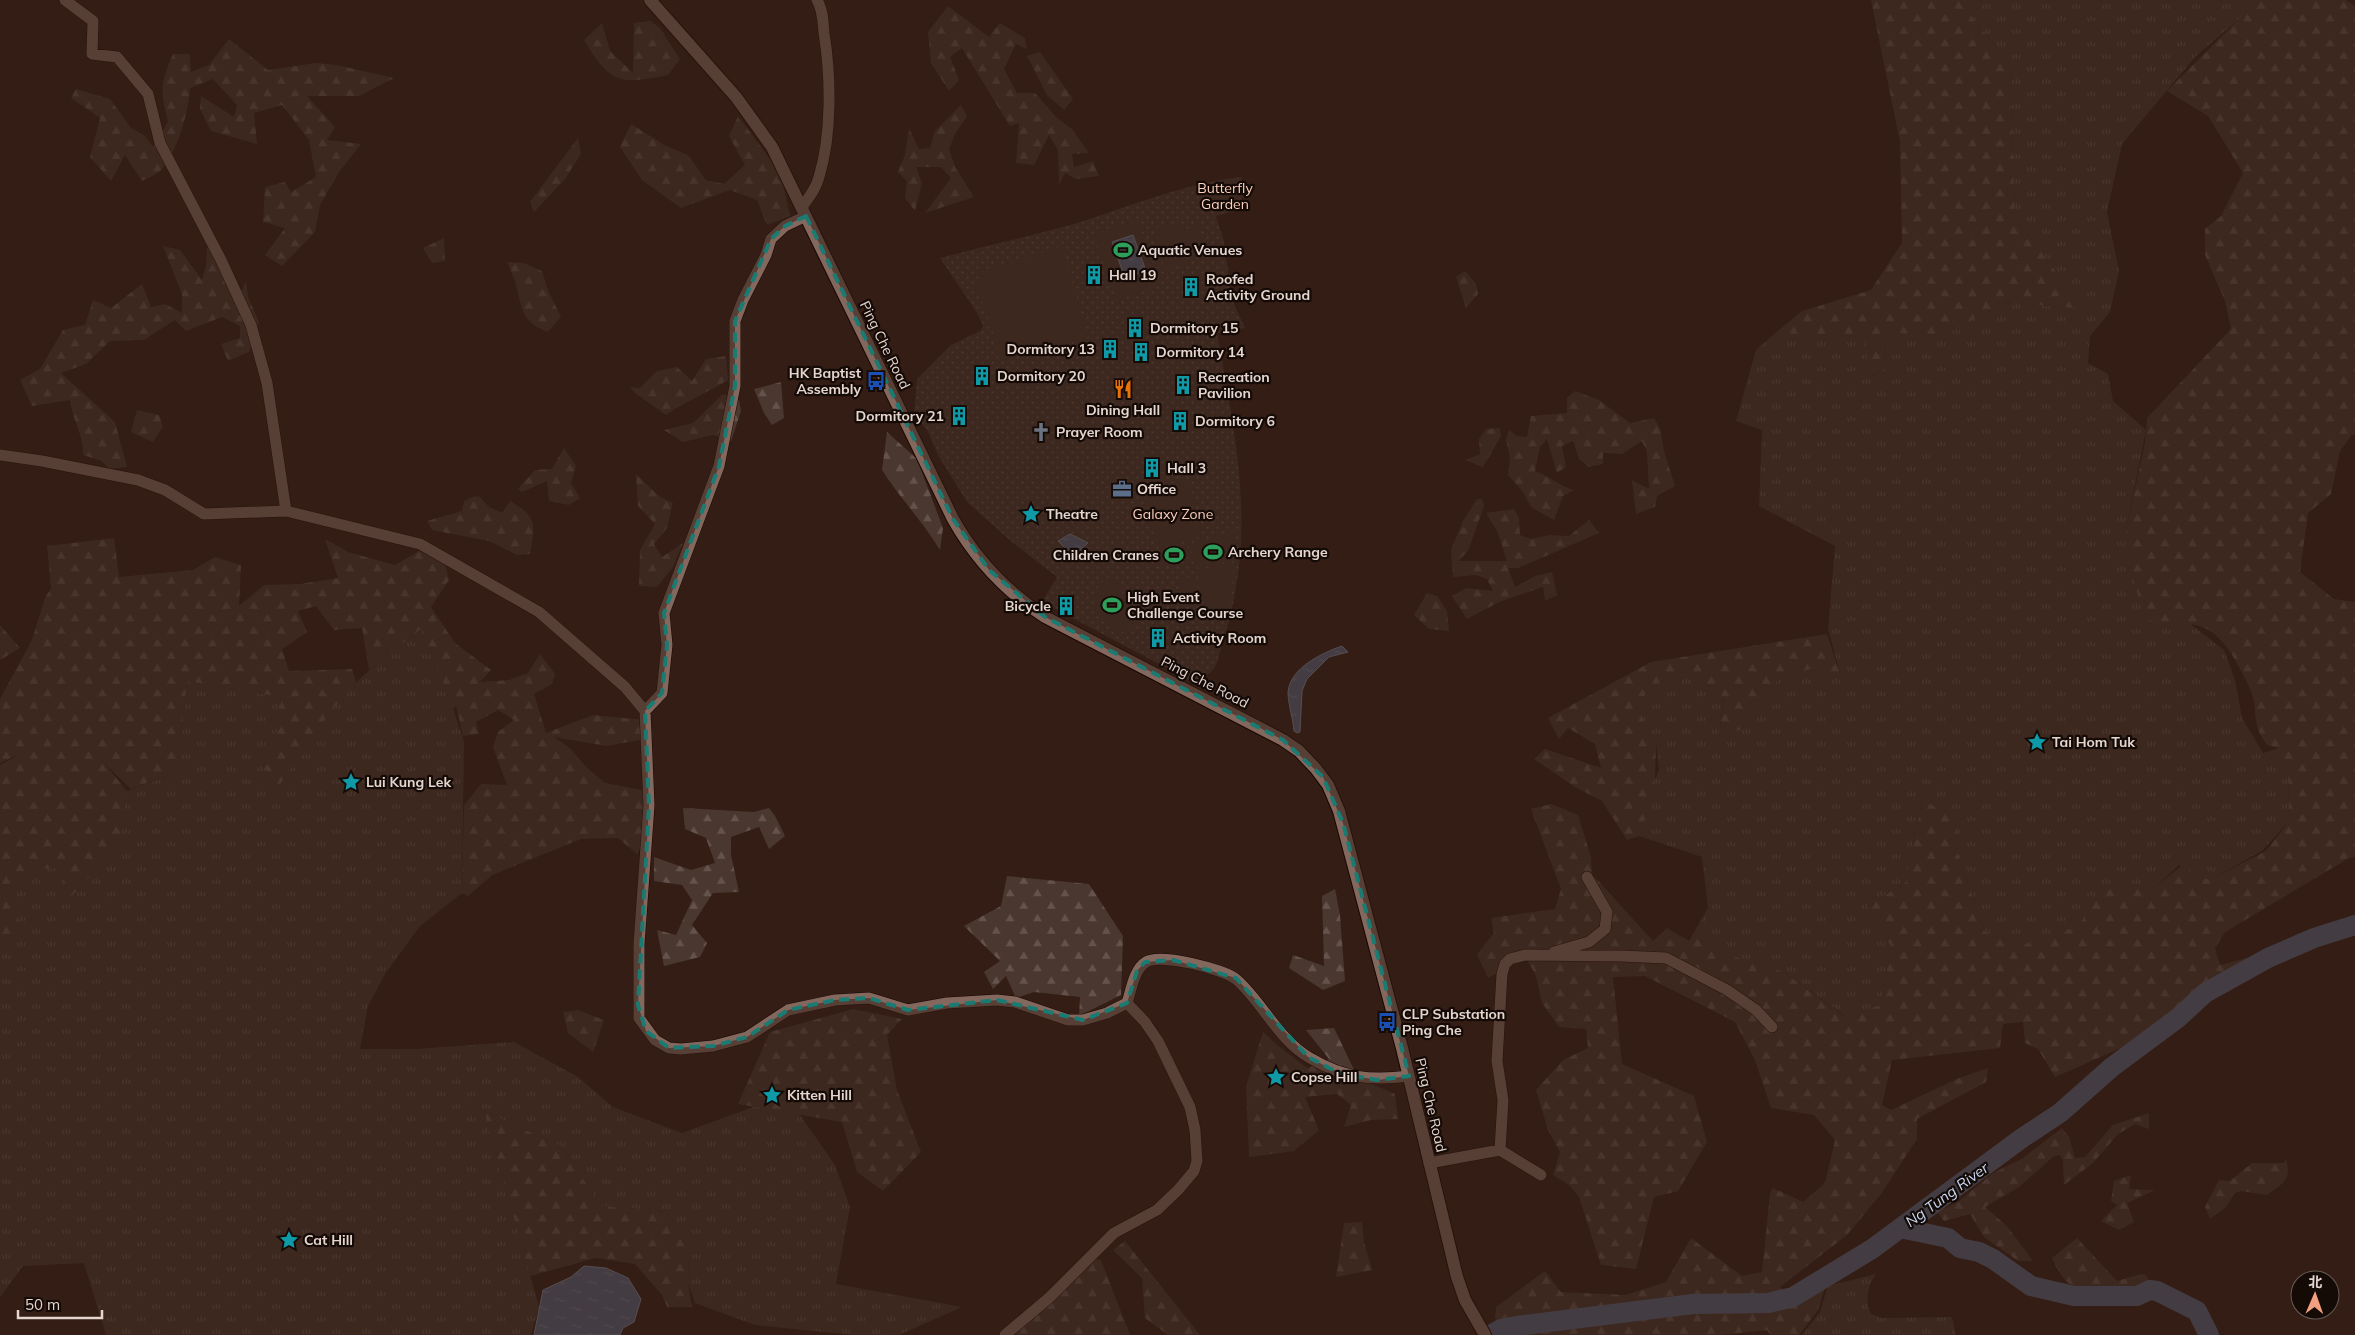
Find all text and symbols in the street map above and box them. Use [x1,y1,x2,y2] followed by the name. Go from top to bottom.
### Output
[1197,179,1253,213] park label: Butterfly Garden
[1112,239,1134,261] sports icon: Aquatic Venues
[1138,241,1242,259] place label: Aquatic Venues
[1083,264,1105,286] building icon: Hall 19
[1109,266,1156,284] place label: Hall 19
[1206,270,1310,304] place label: Roofed Activity Ground
[1180,276,1202,298] building icon: Roofed Activity Ground
[856,298,914,392] street label: Ping Che Road
[1124,317,1146,339] building icon: Dormitory 15
[1150,319,1238,337] place label: Dormitory 15
[1099,338,1121,360] building icon: Dormitory 13
[1007,340,1095,358] place label: Dormitory 13
[1130,341,1152,363] building icon: Dormitory 14
[1156,343,1245,361] place label: Dormitory 14
[789,364,862,398] place label: HK Baptist Assembly
[971,365,993,387] building icon: Dormitory 20
[997,367,1085,385] place label: Dormitory 20
[1198,368,1270,402] place label: Recreation Pavilion
[865,370,887,392] bus stop icon: HK Baptist Assembly
[1172,374,1194,396] building icon: Recreation Pavilion
[1112,378,1134,400] restaurant icon: Dining Hall
[1086,401,1160,419] place label: Dining Hall
[948,405,970,427] building icon: Dormitory 21
[856,407,944,425] place label: Dormitory 21
[1169,410,1191,432] building icon: Dormitory 6
[1195,412,1275,430] place label: Dormitory 6
[1030,421,1052,443] church icon: Prayer Room
[1056,423,1143,441] place label: Prayer Room
[1141,457,1163,479] building icon: Hall 3
[1167,459,1206,477] place label: Hall 3
[1111,478,1133,500] office icon: Office
[1137,480,1177,498] place label: Office
[1020,503,1042,525] place icon: Theatre
[1046,505,1098,523] place label: Theatre
[1133,505,1213,523] park label: Galaxy Zone
[1202,541,1224,563] sports icon: Archery Range
[1228,543,1328,561] place label: Archery Range
[1163,544,1185,566] sports icon: Children Cranes
[1053,546,1159,564] place label: Children Cranes
[1127,588,1244,622] place label: High Event Challenge Course
[1101,594,1123,616] sports icon: High Event Challenge Course
[1055,595,1077,617] building icon: Bicycle
[1005,597,1051,615] place label: Bicycle
[1147,627,1169,649] building icon: Activity Room
[1173,629,1266,647] place label: Activity Room
[1158,652,1252,712] street label: Ping Che Road
[2026,731,2048,753] place icon: Tai Hom Tuk
[2052,733,2135,751] place label: Tai Hom Tuk
[340,771,362,793] place icon: Lui Kung Lek
[366,773,451,791] place label: Lui Kung Lek
[1402,1005,1505,1039] place label: CLP Substation Ping Che
[1376,1011,1398,1033] bus stop icon: CLP Substation Ping Che
[1411,1056,1451,1154] street label: Ping Che Road
[1265,1066,1287,1088] place icon: Copse Hill
[1291,1068,1357,1086] place label: Copse Hill
[761,1084,783,1106] place icon: Kitten Hill
[787,1086,852,1104] place label: Kitten Hill
[1901,1158,1992,1231] water label: Ng Tung River
[278,1229,300,1251] place icon: Cat Hill
[304,1231,353,1249] place label: Cat Hill
[2290,1270,2340,1320] north arrow
[2308,1273,2323,1291] text: 北
[18,1288,101,1320] scale bar
[25,1295,60,1314] text: 50 m

